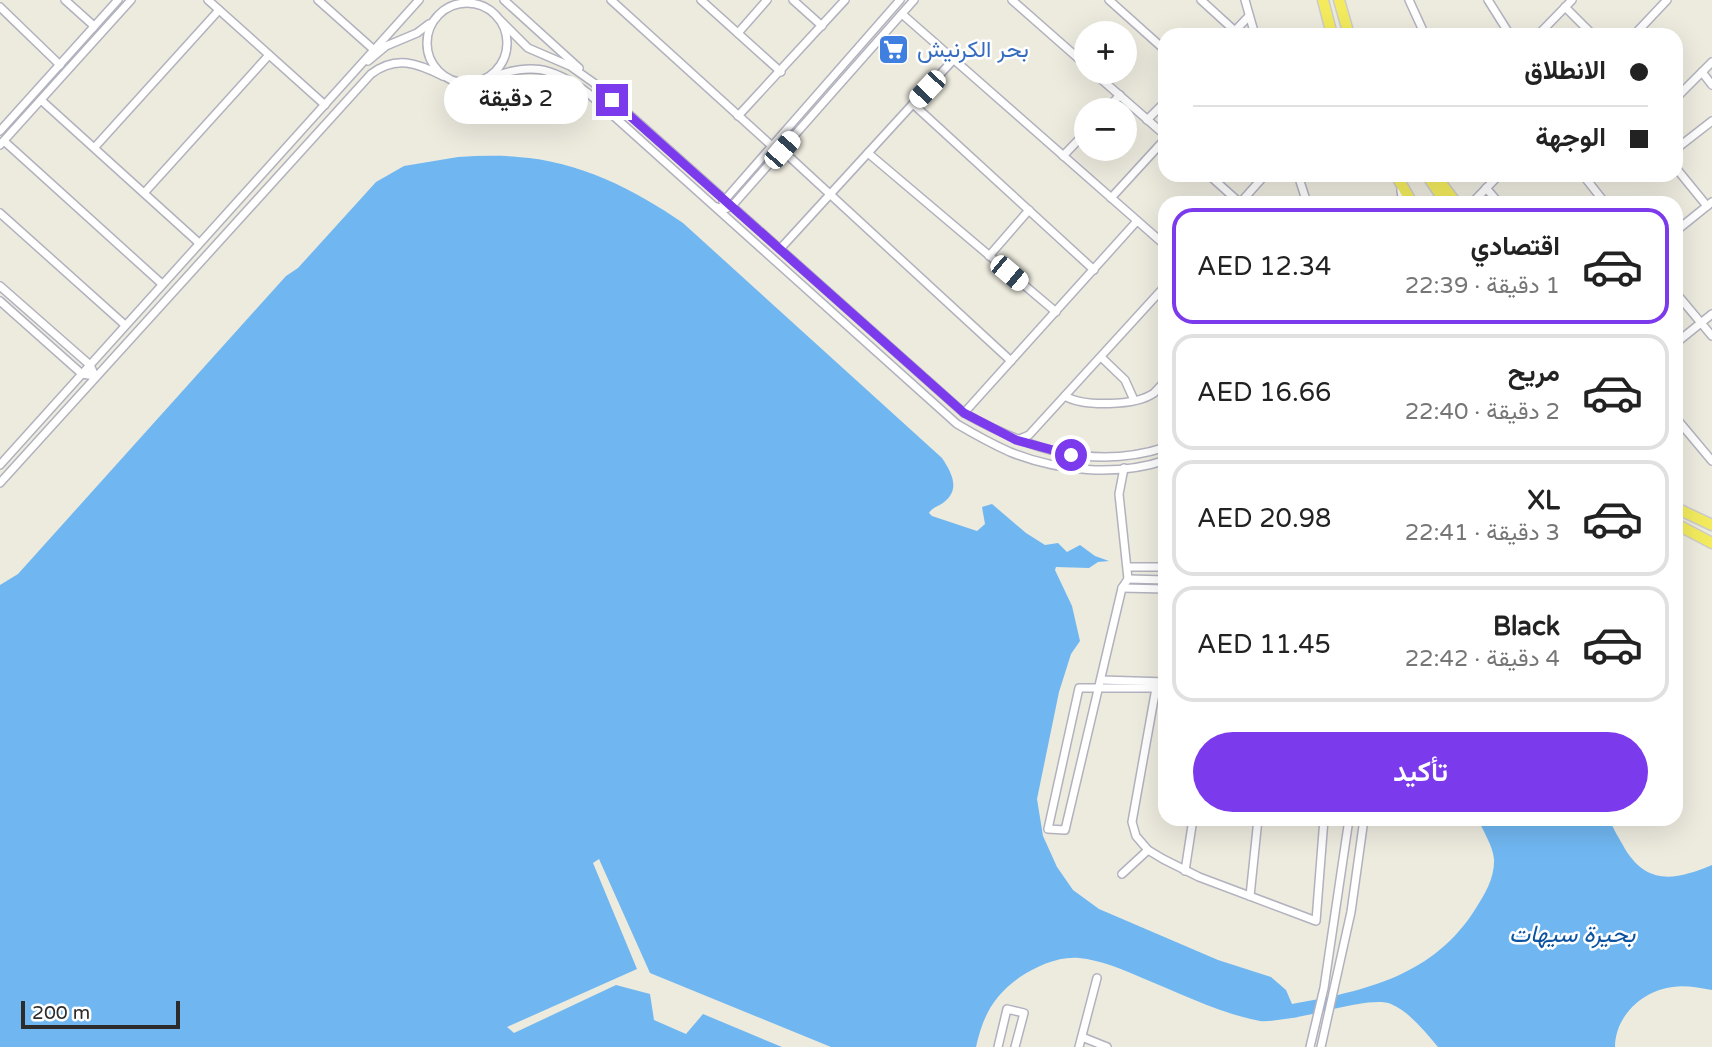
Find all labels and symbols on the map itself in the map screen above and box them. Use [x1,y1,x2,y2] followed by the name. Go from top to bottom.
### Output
[877,32,911,66] supermarket icon: بحر الكرنيش
[917,36,1029,64] place label: بحر الكرنيش
[905,66,950,112] car
[444,76,588,124] callout: 2 دقيقة
[596,84,628,116] route end
[761,127,804,173] car
[987,251,1032,295] car
[1055,439,1087,471] route start
[1509,920,1636,949] water label: بحيرة سيهات
[21,998,180,1030] scale bar

